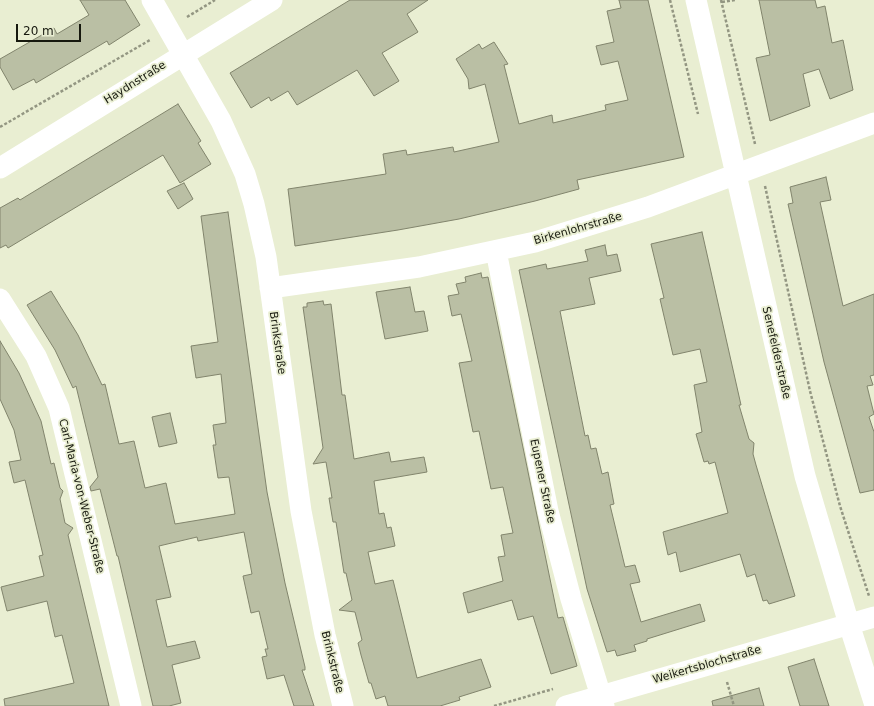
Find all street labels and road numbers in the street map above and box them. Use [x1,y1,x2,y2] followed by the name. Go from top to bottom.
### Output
[102,59,168,107] street label: Haydnstraße
[532,210,624,248] street label: Birkenlohrstraße
[759,305,793,401] street label: Senefelderstraße
[266,311,288,375] street label: Brinkstraße
[55,417,107,575] street label: Carl-Maria-von-Weber-Straße
[527,438,557,524] street label: Eupener Straße
[318,630,346,694] street label: Brinkstraße
[651,643,763,687] street label: Weikertsblochstraße

